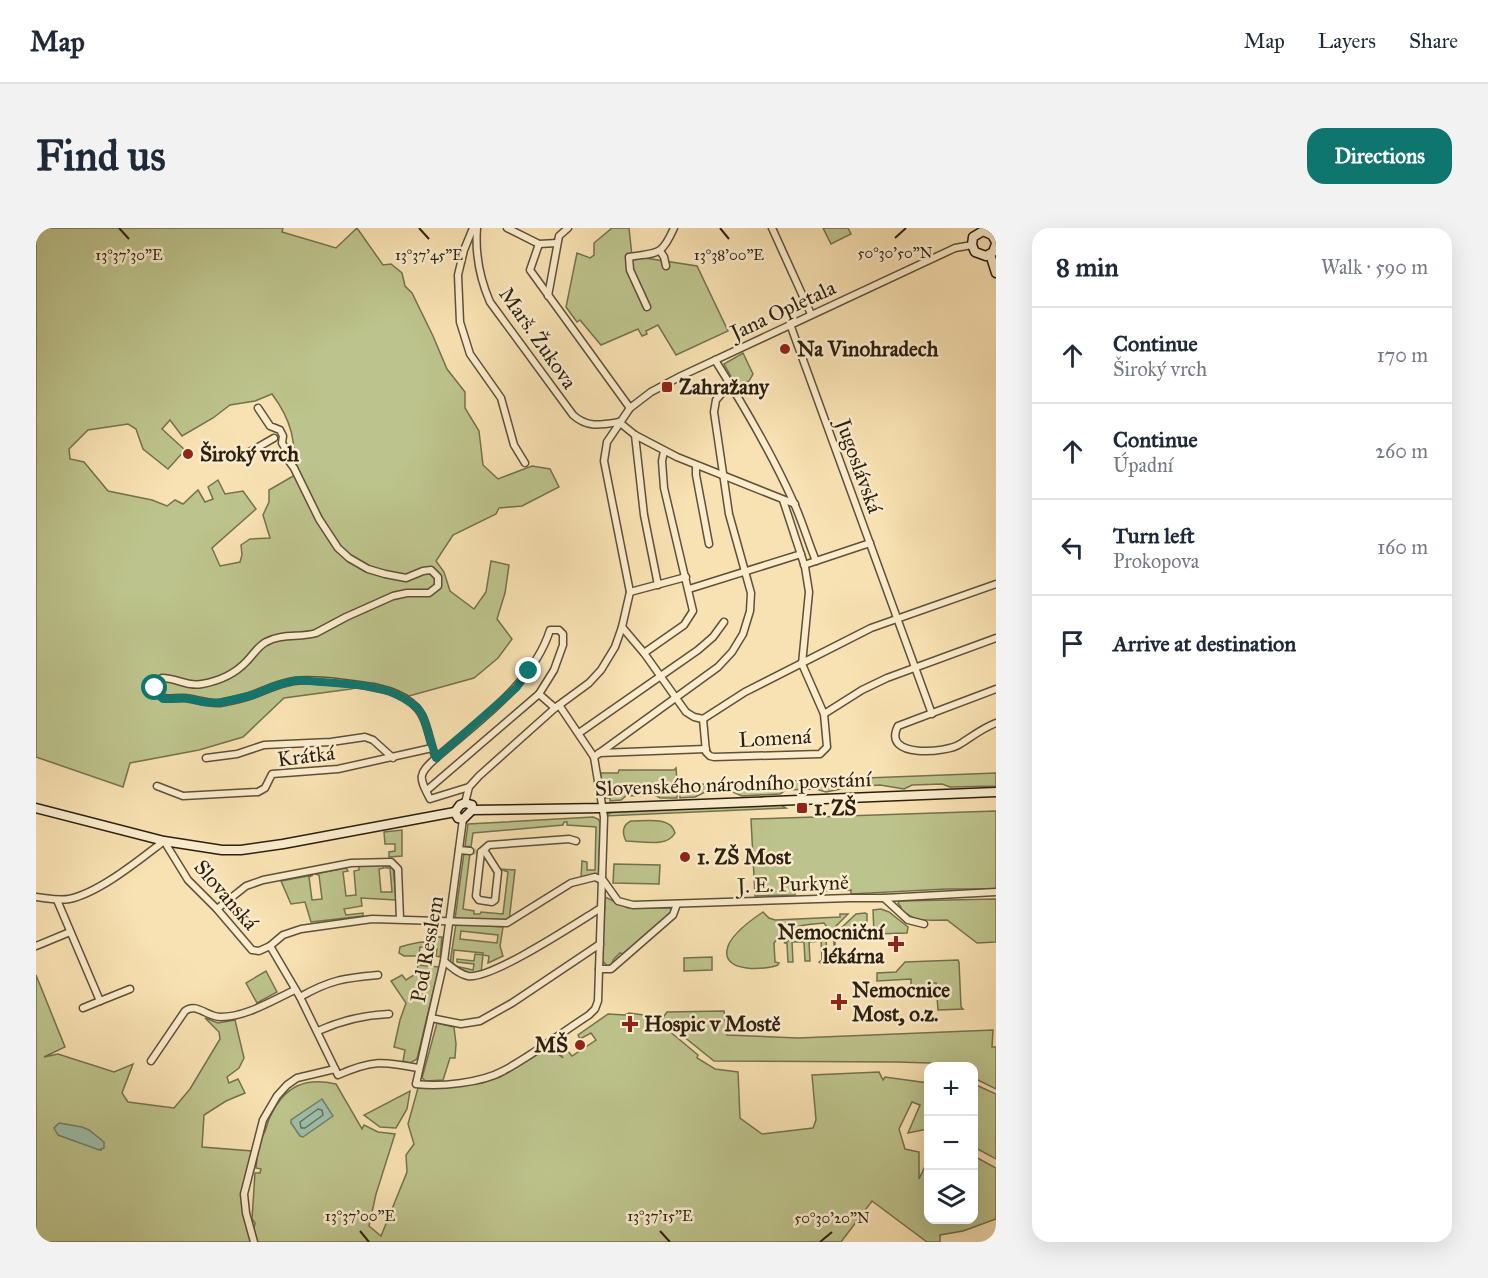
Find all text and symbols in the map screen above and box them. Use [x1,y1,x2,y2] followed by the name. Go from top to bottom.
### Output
[30,24,85,59] text: Map
[1244,28,1285,54] text: Map
[1318,28,1376,54] text: Layers
[1409,28,1458,54] text: Share
[1307,128,1452,184] button: Directions
[36,130,166,182] text: Find us
[857,244,933,262] text: 50°30'50"N
[95,246,163,264] text: 13°37'30"E
[395,246,463,264] text: 13°37'45"E
[694,246,764,264] text: 13°38'00"E
[1056,251,1119,283] text: 8 min
[1321,255,1428,279] text: Walk · 590 m
[724,274,840,347] street label: Jana Opletala
[493,282,583,394] street label: Marš. Žukova
[1113,330,1198,357] text: Continue
[797,336,939,362] place label: Na Vinohradech
[1056,339,1089,372] icon: ahead
[778,342,792,356] marker: Na Vinohradech
[1377,343,1428,367] text: 170 m
[1113,357,1207,381] text: Široký vrch
[679,374,770,400] place label: Zahražany
[660,380,674,394] marker: Zahražany
[829,414,888,517] street label: Jugoslávská
[1113,426,1198,453] text: Continue
[1056,435,1089,468] icon: ahead
[1375,439,1428,463] text: 260 m
[200,440,299,467] place label: Široký vrch
[181,447,195,461] marker: Široký vrch
[1113,453,1173,477] text: Úpadní
[1113,522,1195,549] text: Turn left
[1056,531,1089,564] icon: left
[1377,535,1428,559] text: 160 m
[1113,549,1199,573] text: Prokopova
[1056,627,1089,660] icon: arrive
[1113,630,1296,657] text: Arrive at destination
[515,657,541,683] route end
[141,674,167,700] route start
[738,723,812,753] street label: Lomená
[276,740,336,772] street label: Krátká
[594,766,873,802] street label: Slovenského národního povstání
[814,794,856,821] place label: 1. ZŠ
[795,801,809,815] marker: 1. ZŠ
[697,843,792,870] place label: 1. ZŠ Most
[678,850,692,864] marker: 1. ZŠ Most
[188,855,264,936] street label: Slovanská
[735,869,849,899] street label: J. E. Purkyně
[405,893,449,1004] street label: Pod Resslem
[778,919,885,969] place label: Nemocniční lékárna
[889,937,903,951] marker: Nemocniční lékárna
[852,977,950,1027] place label: Nemocnice Most, o.z.
[830,993,848,1011] marker: Nemocnice Most, o.z.
[644,1011,781,1037] place label: Hospic v Mostě
[621,1015,639,1033] marker: Hospic v Mostě
[534,1031,568,1058] place label: MŠ
[573,1038,587,1052] marker: MŠ
[924,1062,978,1224] map controls
[924,1062,978,1116] button: +
[924,1116,978,1170] button: −
[924,1170,978,1224] button: layers
[325,1207,395,1225] text: 13°37'00"E
[627,1207,693,1225] text: 13°37'15"E
[794,1209,870,1227] text: 50°30'20"N

